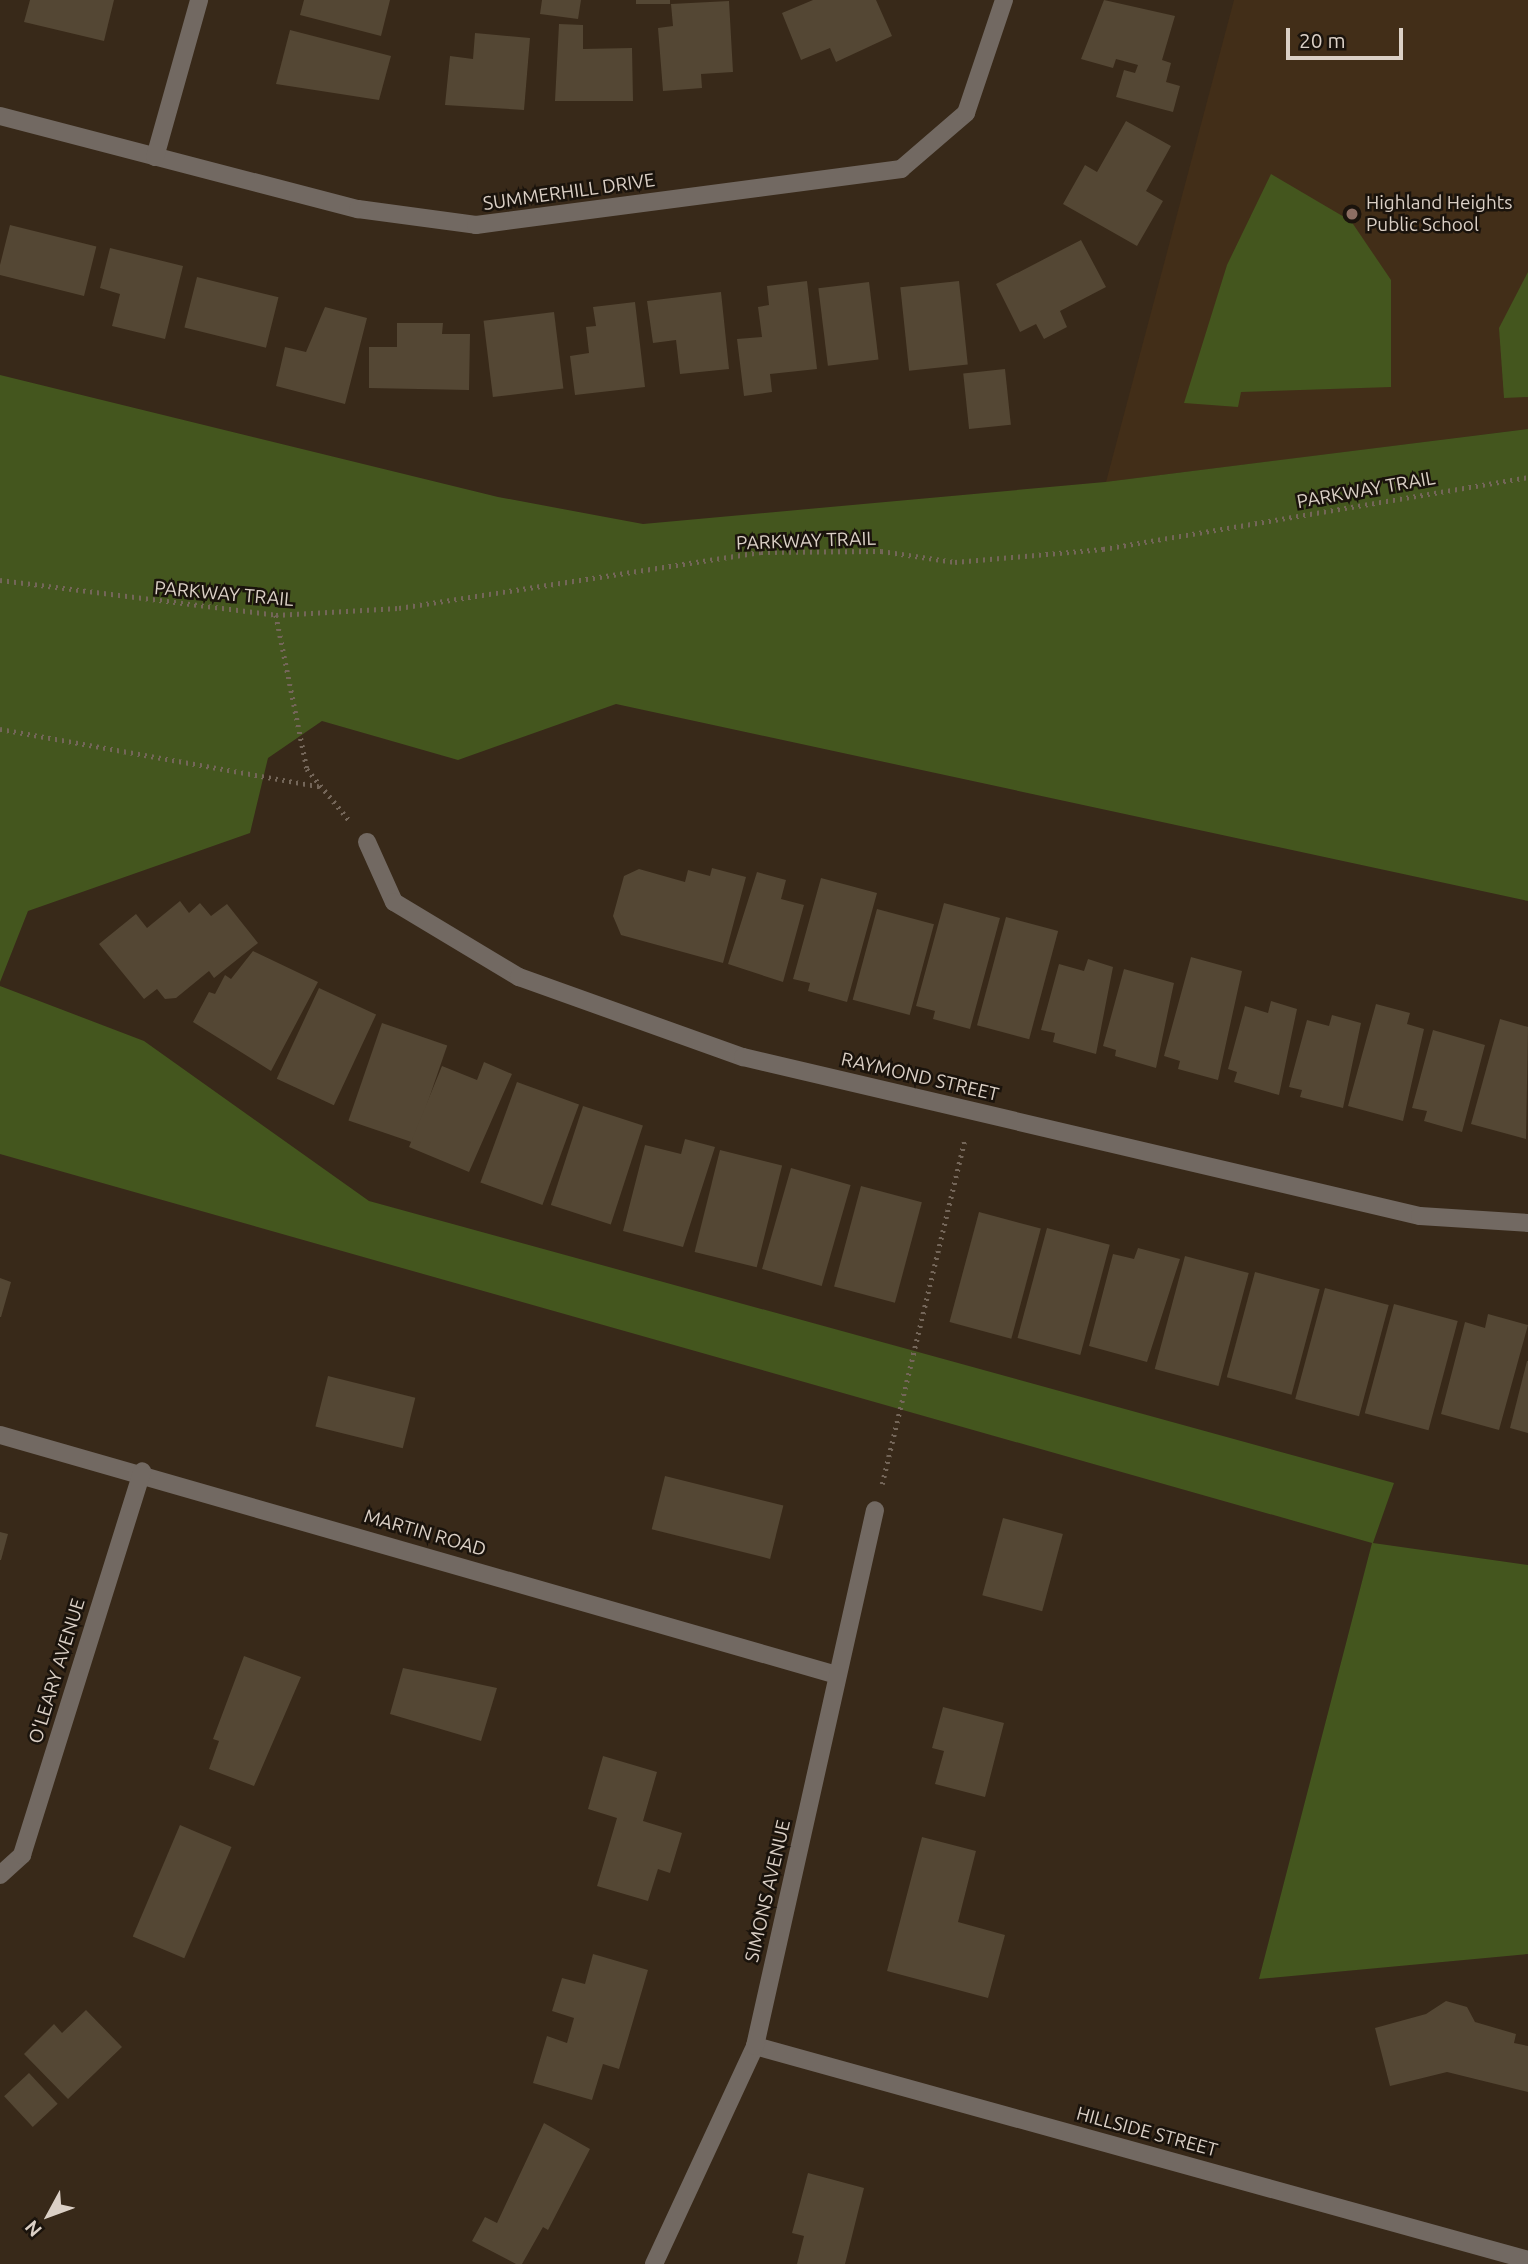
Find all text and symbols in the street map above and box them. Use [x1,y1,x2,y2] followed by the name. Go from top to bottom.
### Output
[1290,14,1407,58] scale bar
[1299,28,1346,52] text: 20 m
[482,169,656,215] street label: SUMMERHILL DRIVE
[1366,192,1513,236] place label: Highland Heights Public School
[1344,206,1360,222] marker: Highland Heights Public School
[1295,467,1437,513] street label: PARKWAY TRAIL
[736,527,876,555] street label: PARKWAY TRAIL
[153,577,295,611] street label: PARKWAY TRAIL
[839,1048,1001,1106] street label: RAYMOND STREET
[361,1505,489,1561] street label: MARTIN ROAD
[24,1596,90,1746] street label: O'LEARY AVENUE
[741,1818,795,1964] street label: SIMONS AVENUE
[1074,2102,1220,2162] street label: HILLSIDE STREET
[14,2180,84,2250] north arrow
[20,2216,46,2241] text: N

